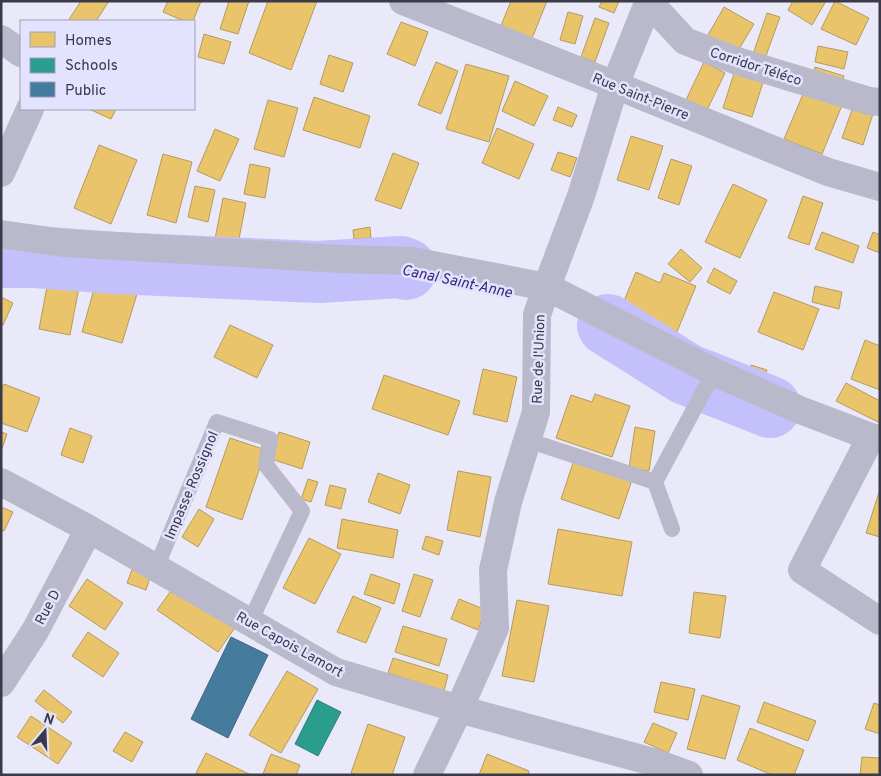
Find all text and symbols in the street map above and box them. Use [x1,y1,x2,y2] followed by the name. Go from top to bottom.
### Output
[20,20,195,110] legend
[65,32,112,51] text: Homes
[707,45,804,90] street label: Corridor Téléco
[65,57,118,76] text: Schools
[590,70,691,125] street label: Rue Saint-Pierre
[65,82,106,101] text: Public
[400,261,514,303] water label: Canal Saint-Anne
[529,314,550,404] street label: Rue de l'Union
[162,429,223,542] street label: Impasse Rossignol
[32,587,65,628] street label: Rue D
[233,609,346,682] street label: Rue Capois Lamort
[20,706,70,756] north arrow
[41,710,56,730] text: N

